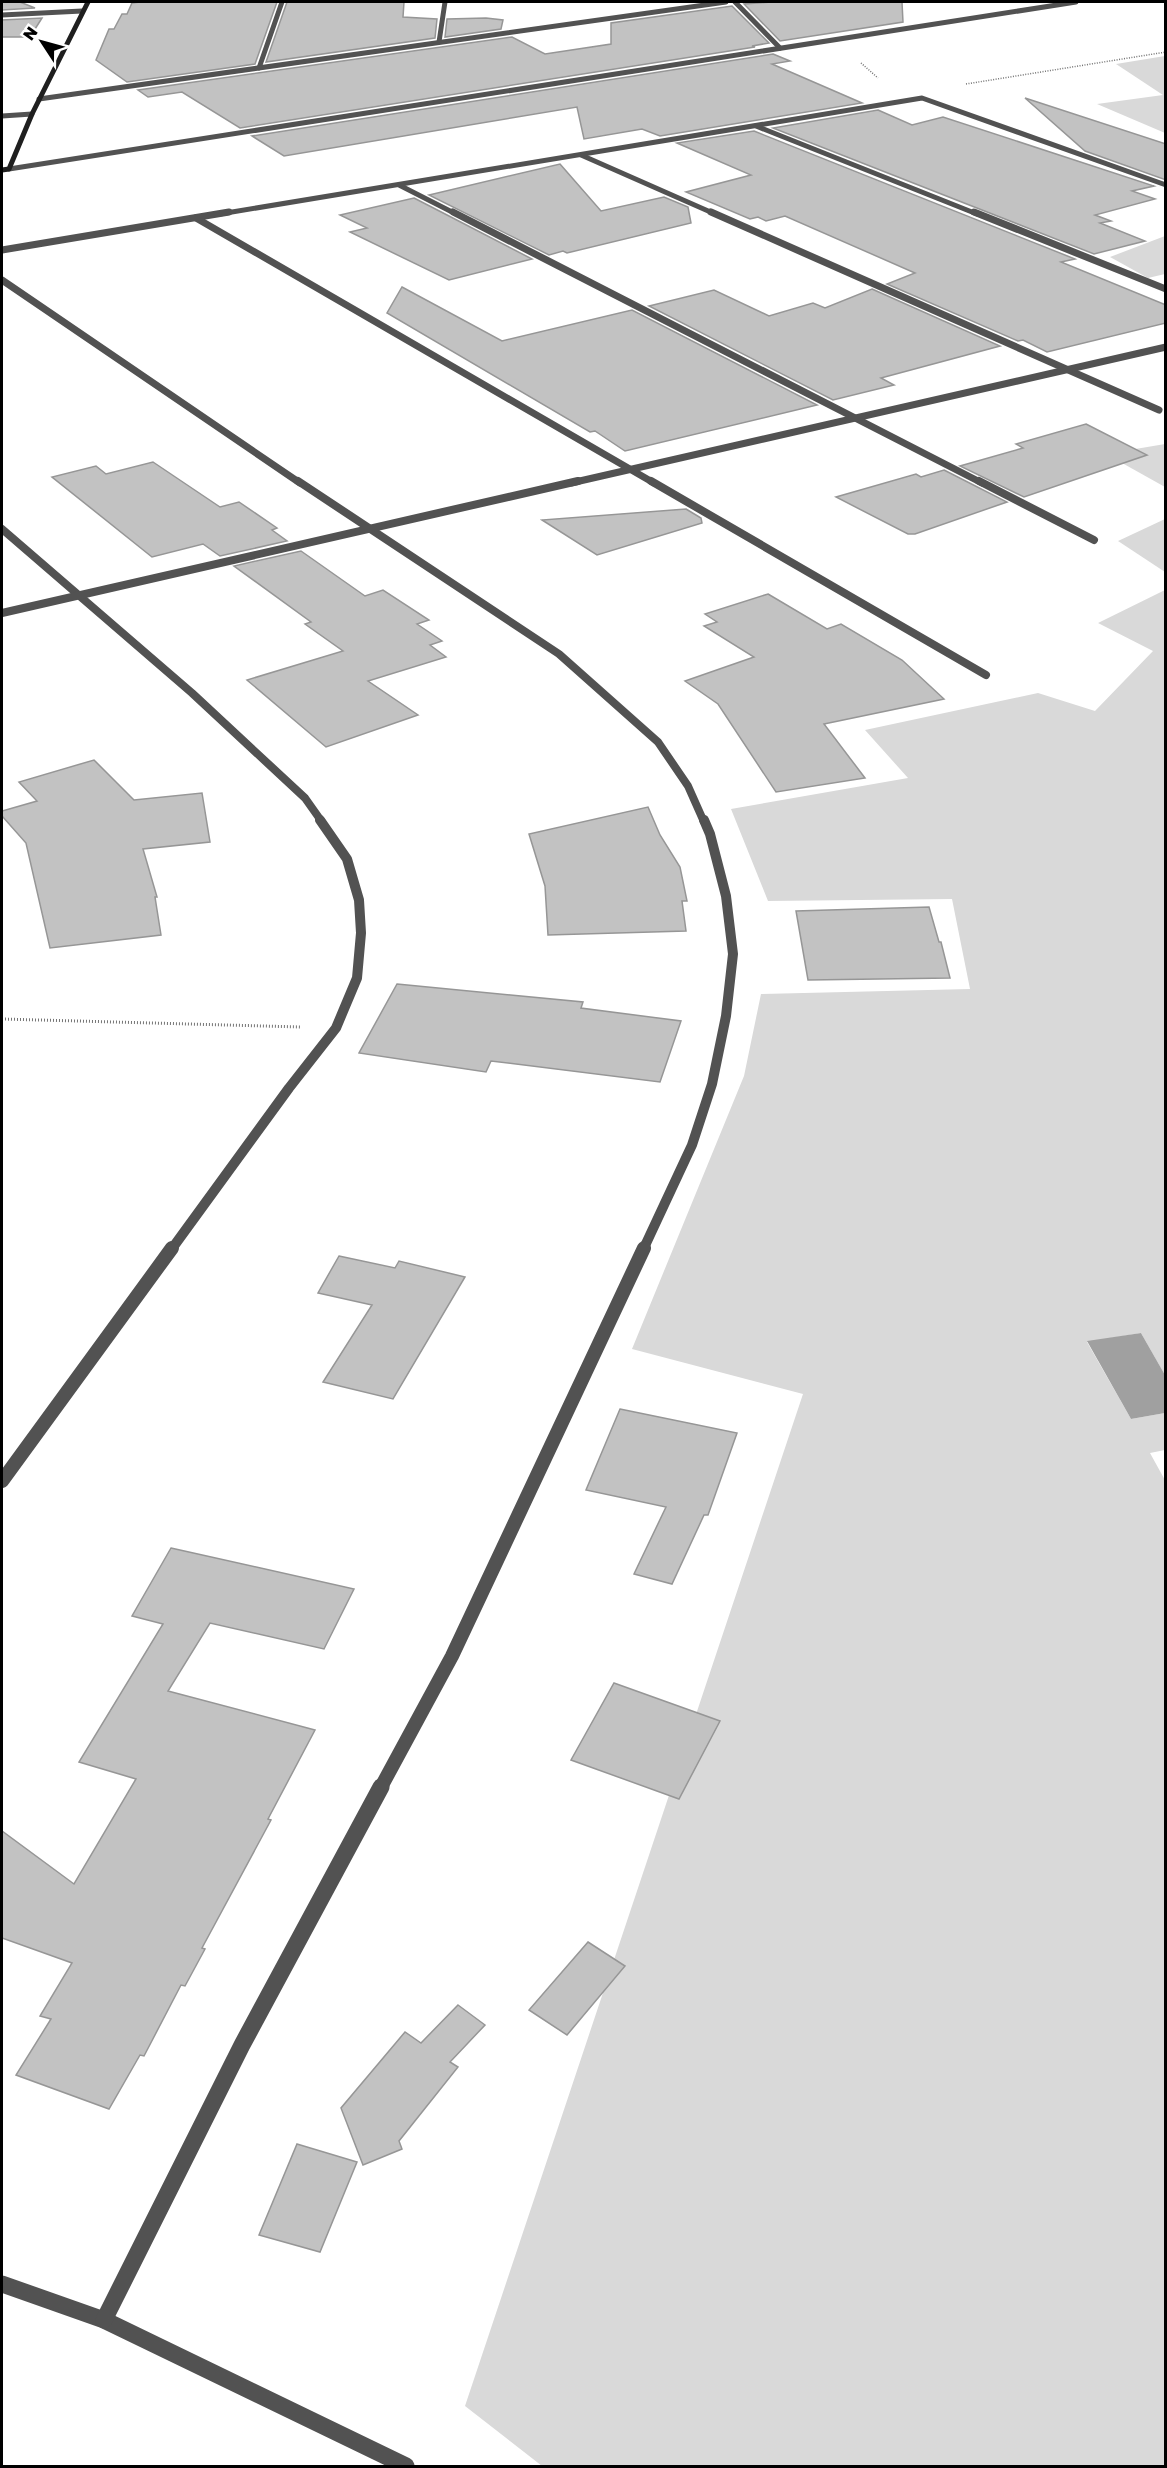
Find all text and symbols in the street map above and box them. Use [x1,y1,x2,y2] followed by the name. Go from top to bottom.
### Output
[12,12,72,72] north arrow
[18,22,42,44] text: N

